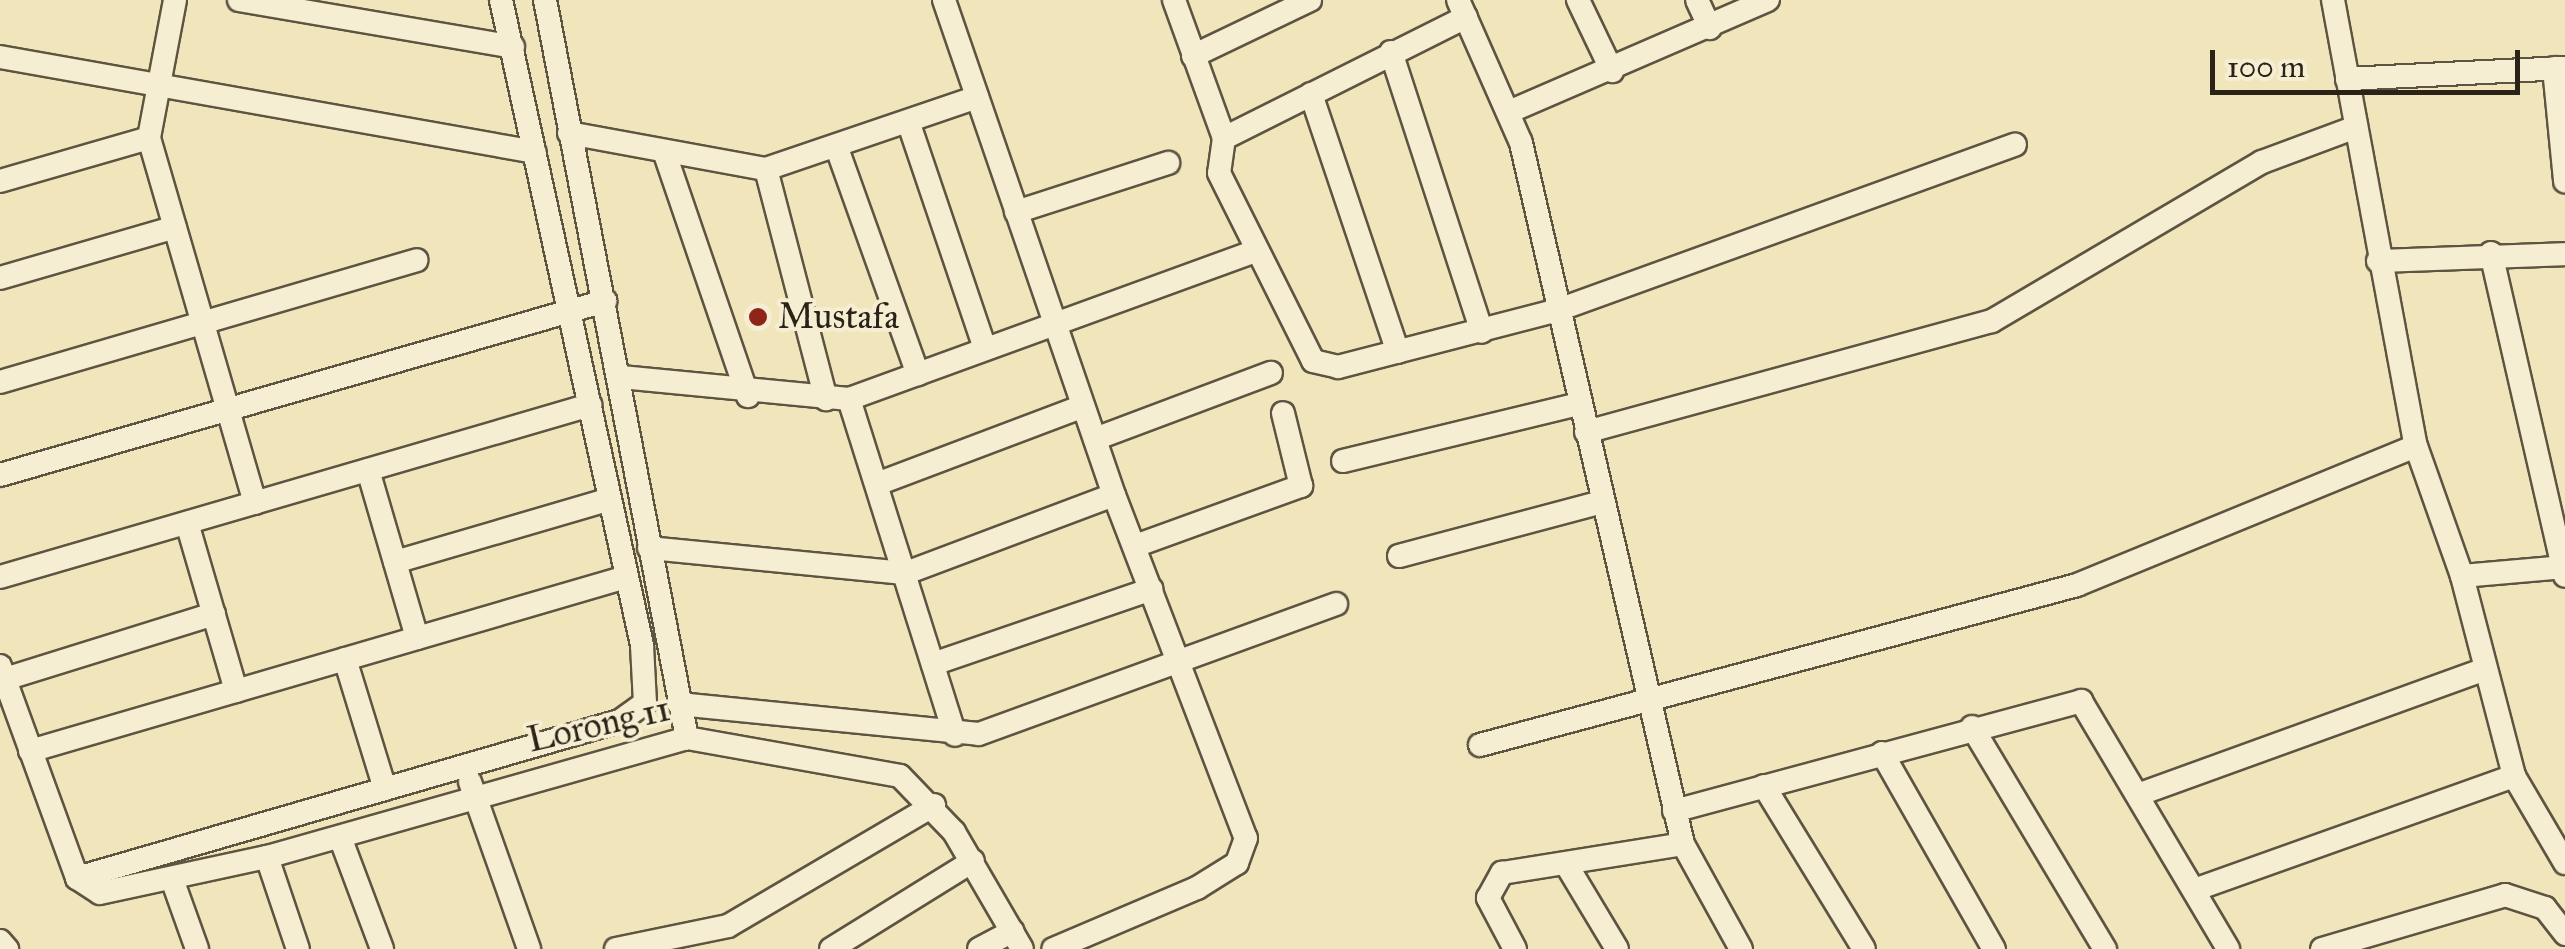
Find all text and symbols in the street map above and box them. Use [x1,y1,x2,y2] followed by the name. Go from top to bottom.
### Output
[2215,30,2525,92] scale bar
[2227,49,2305,85] text: 100 m
[778,296,899,338] place label: Mustafa
[747,306,769,328] marker: Mustafa
[524,688,674,762] street label: Lorong 11

